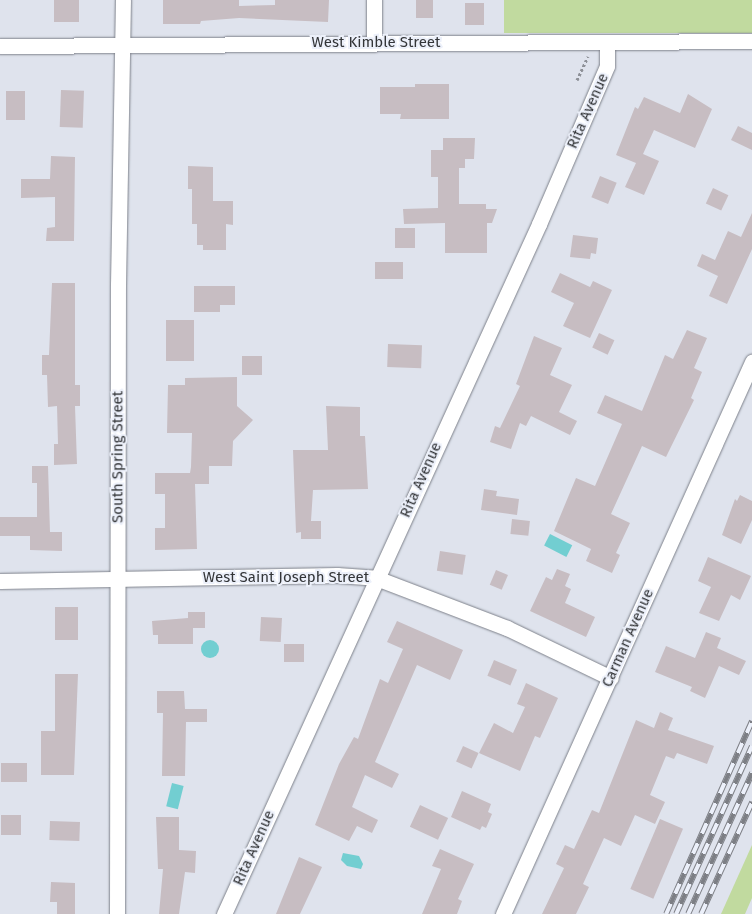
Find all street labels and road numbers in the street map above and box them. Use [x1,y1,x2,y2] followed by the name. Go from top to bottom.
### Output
[312,34,440,52] street label: West Kimble Street
[563,71,613,151] street label: Rita Avenue
[109,391,127,523] street label: South Spring Street
[396,440,446,520] street label: Rita Avenue
[203,569,369,587] street label: West Saint Joseph Street
[598,586,658,690] street label: Carman Avenue
[229,808,279,888] street label: Rita Avenue

